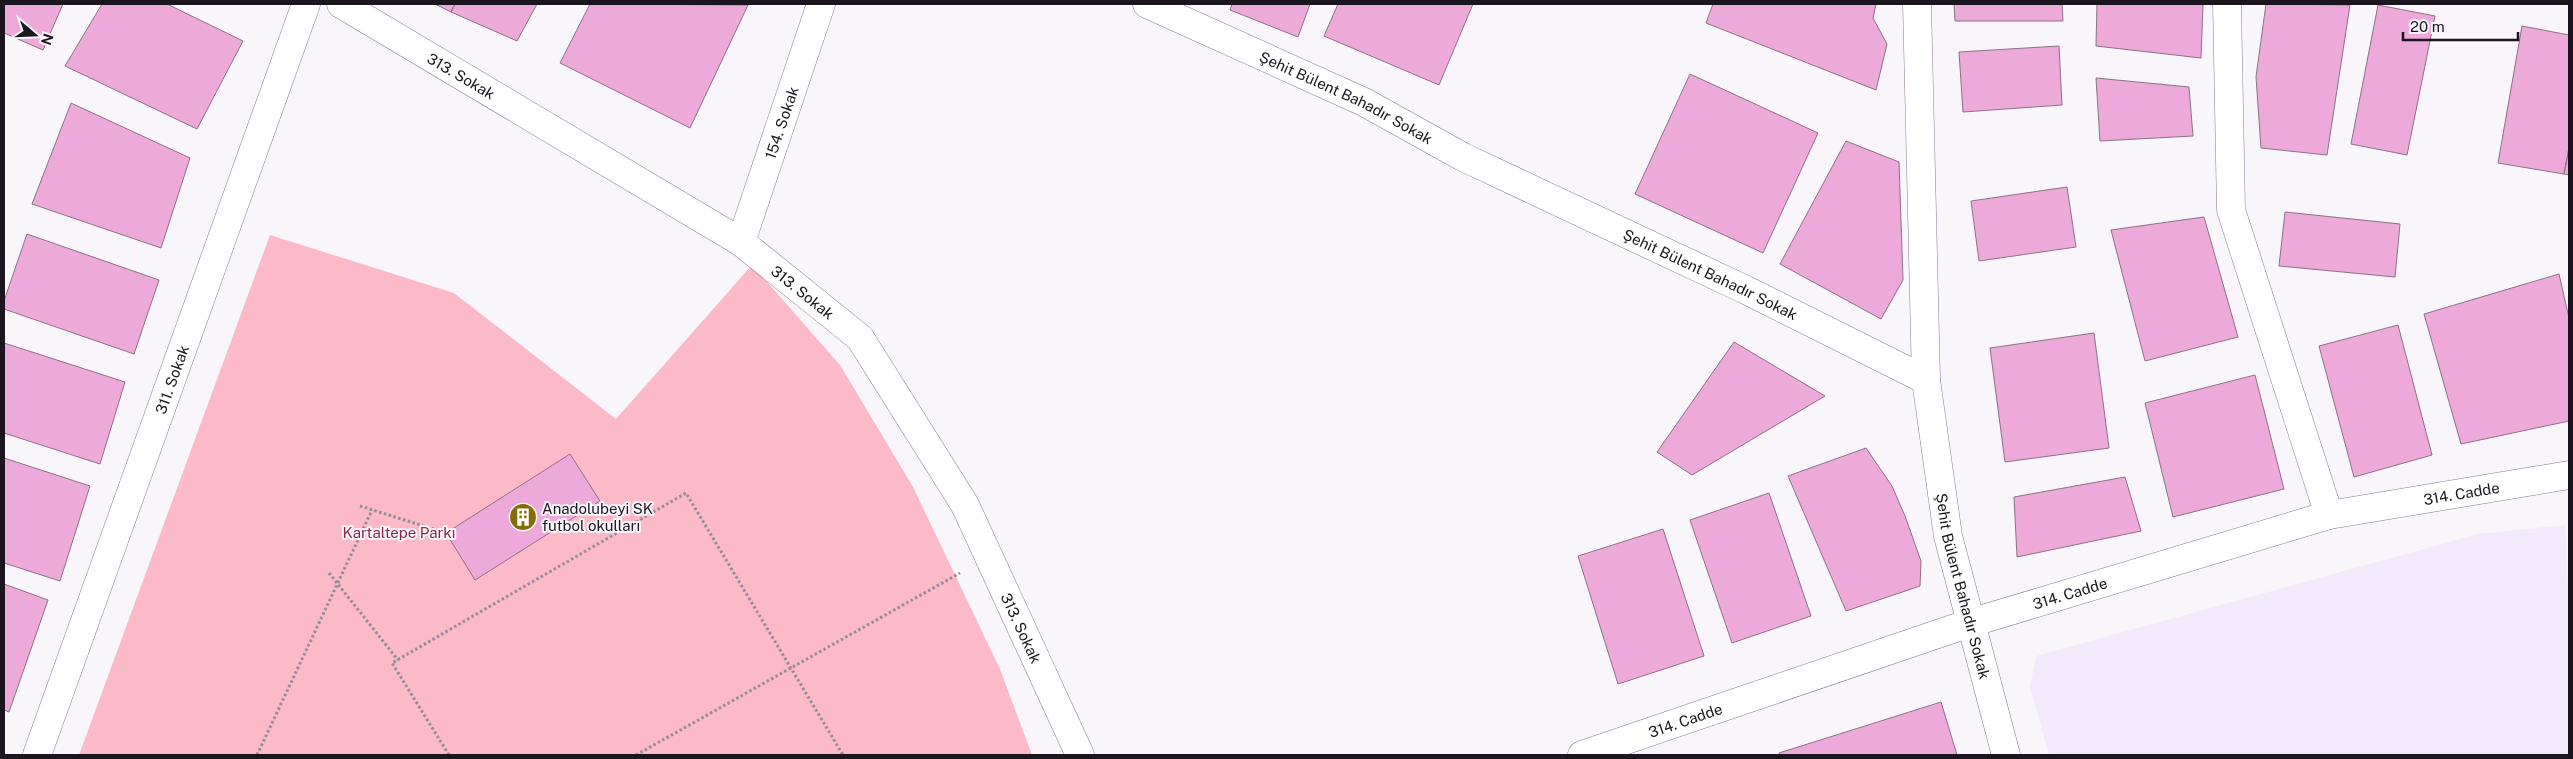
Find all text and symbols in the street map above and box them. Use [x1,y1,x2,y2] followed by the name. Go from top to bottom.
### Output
[10,10,60,60] north arrow
[2403,10,2518,42] scale bar
[2410,18,2445,35] text: 20 m
[38,31,57,47] text: N
[1257,48,1436,147] street label: Şehit Bülent Bahadır Sokak
[425,49,498,102] street label: 313. Sokak
[761,84,801,161] street label: 154. Sokak
[1621,225,1800,323] street label: Şehit Bülent Bahadır Sokak
[768,262,838,322] street label: 313. Sokak
[151,343,192,416] street label: 311. Sokak
[2422,478,2501,508] street label: 314. Cadde
[1934,492,1994,681] street label: Şehit Bülent Bahadır Sokak
[542,500,653,534] place label: Anadolubeyi SK futbol okulları
[508,502,538,532] building icon: Anadolubeyi SK futbol okulları
[343,524,455,541] park label: Kartaltepe Parkı
[2030,574,2109,612] street label: 314. Cadde
[998,590,1045,666] street label: 313. Sokak
[1646,699,1724,740] street label: 314. Cadde

